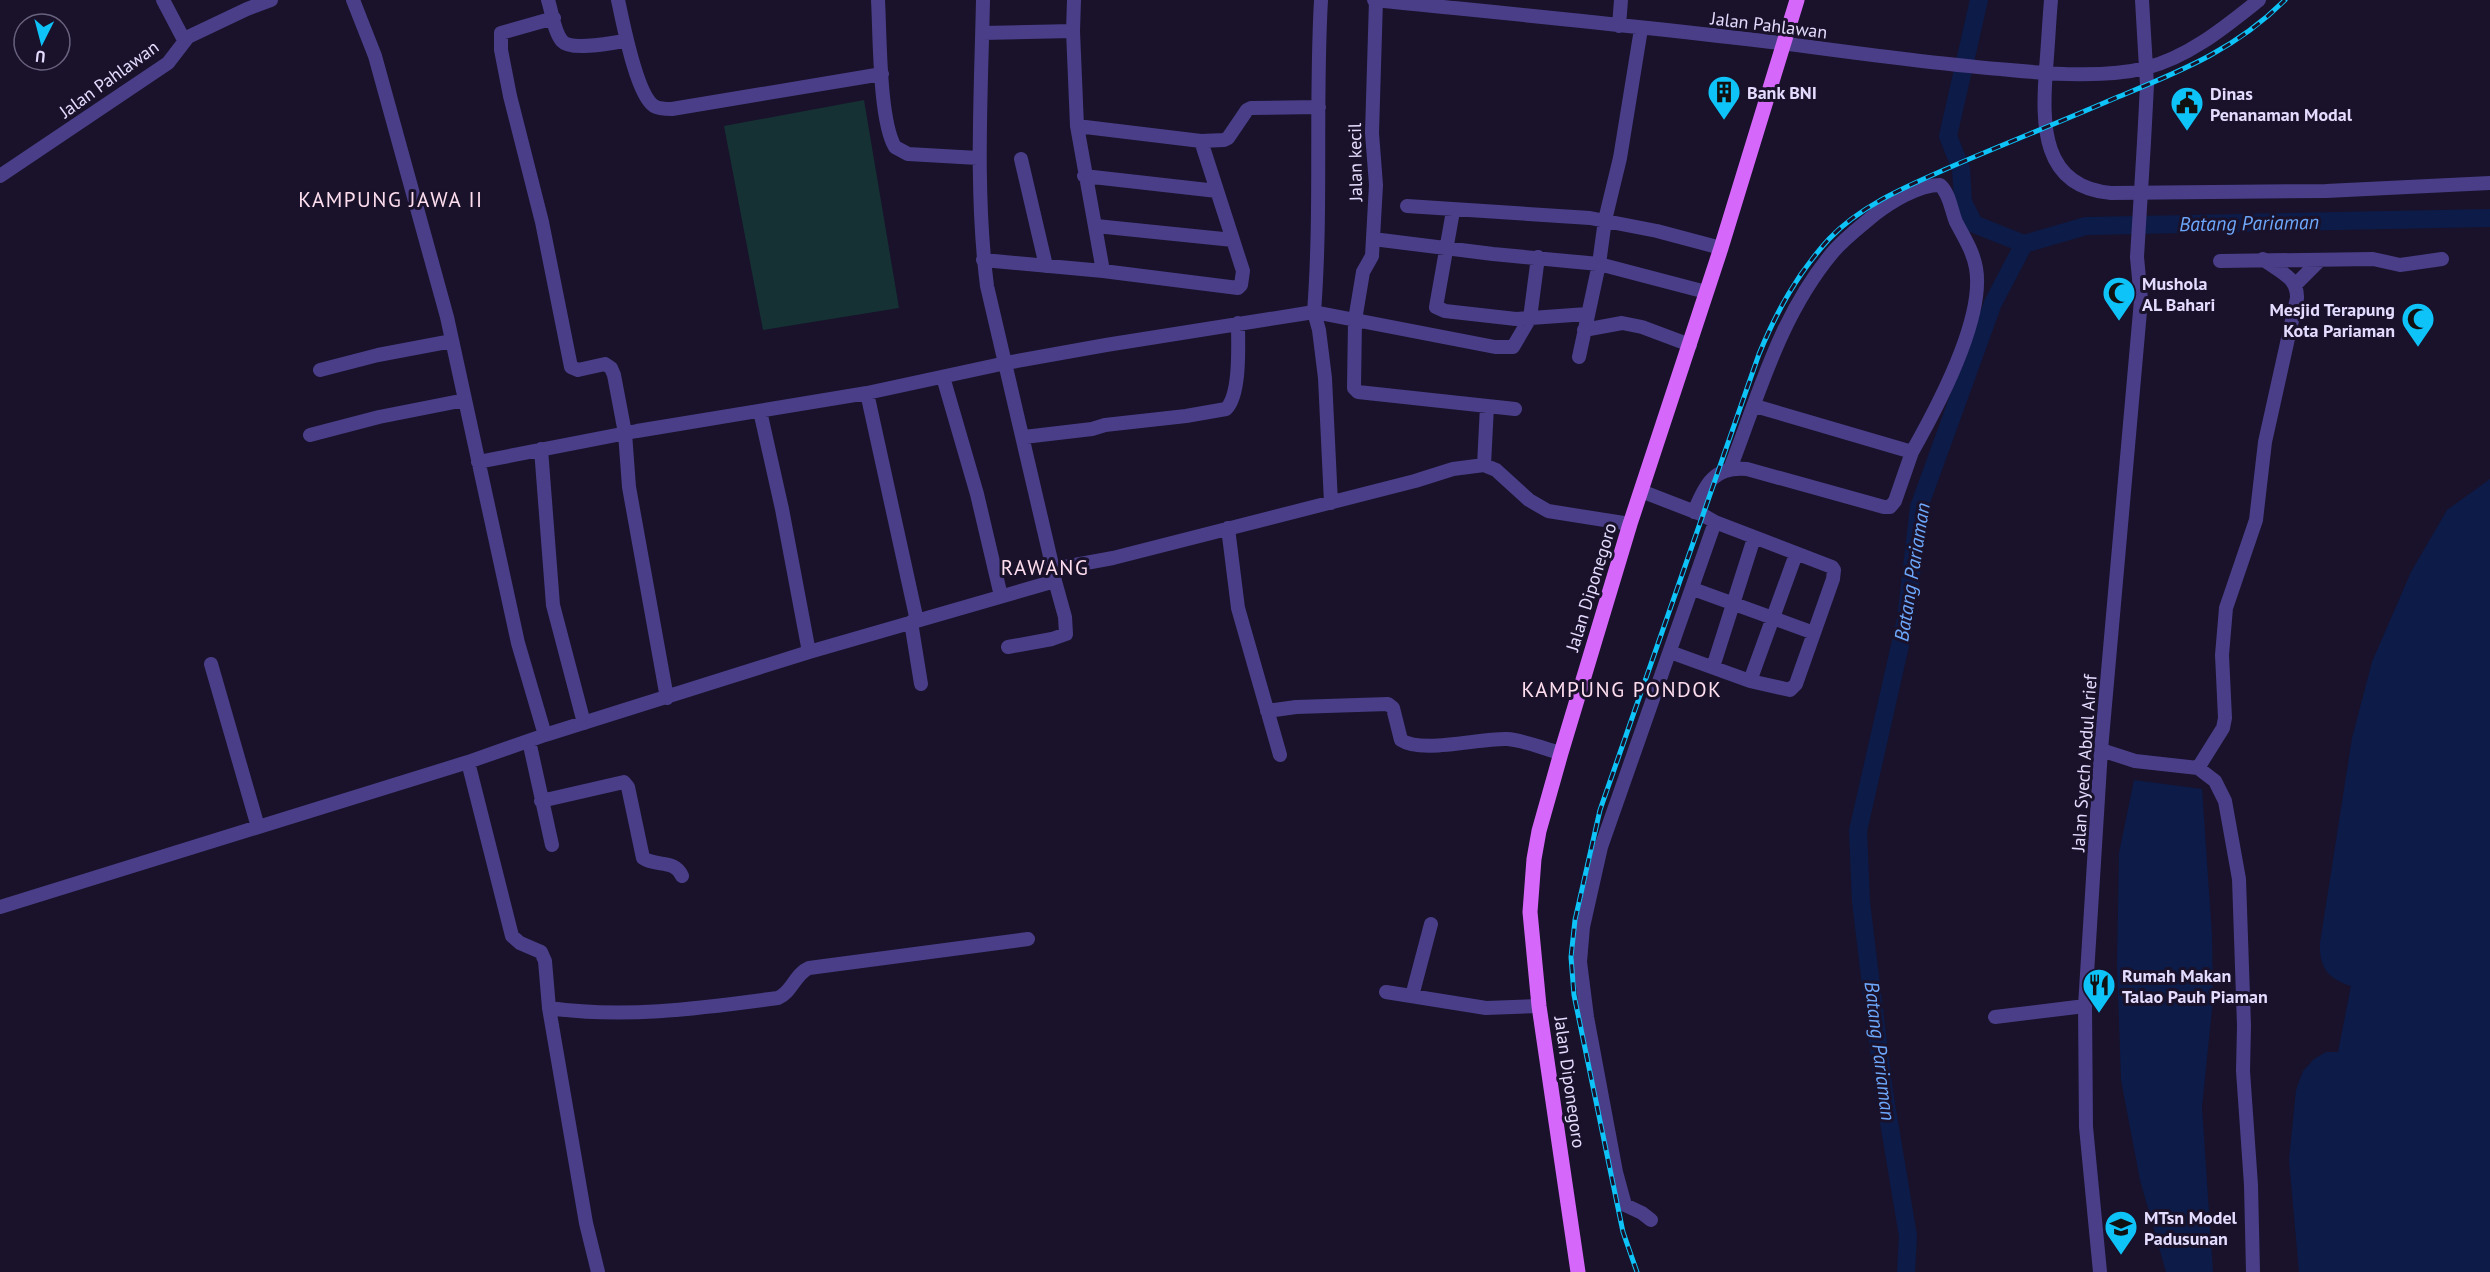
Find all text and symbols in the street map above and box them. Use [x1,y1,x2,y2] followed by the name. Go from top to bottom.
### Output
[1708,6,1829,44] street label: Jalan Pahlawan
[12,12,72,72] north arrow
[54,35,163,123] street label: Jalan Pahlawan
[34,46,46,67] text: U
[1706,74,1742,121] building icon: Bank BNI
[1747,81,1817,104] place label: Bank BNI
[2210,82,2353,126] place label: Dinas Penanaman Modal
[2169,85,2205,132] public building icon: Dinas Penanaman Modal
[1343,122,1367,202] street label: Jalan kecil
[298,186,484,213] district label: KAMPUNG JAWA II
[2179,209,2319,237] water label: Batang Pariaman
[2142,272,2215,316] place label: Mushola AL Bahari
[2101,275,2137,322] mosque icon: Mushola AL Bahari
[2269,298,2395,342] place label: Mesjid Terapung Kota Pariaman
[2400,301,2436,348] mosque icon: Mesjid Terapung Kota Pariaman
[1888,501,1936,643] water label: Batang Pariaman
[1560,520,1621,655] street label: Jalan Diponegoro
[1001,554,1089,581] district label: RAWANG
[2066,672,2102,853] street label: Jalan Syech Abdul Arief
[1522,676,1722,703] district label: KAMPUNG PONDOK
[2122,964,2268,1008] place label: Rumah Makan Talao Pauh Piaman
[2081,967,2117,1014] restaurant icon: Rumah Makan Talao Pauh Piaman
[1859,980,1901,1122] water label: Batang Pariaman
[1549,1014,1591,1149] street label: Jalan Diponegoro
[2144,1206,2238,1250] place label: MTsn Model Padusunan
[2103,1209,2139,1256] school or university icon: MTsn Model Padusunan

